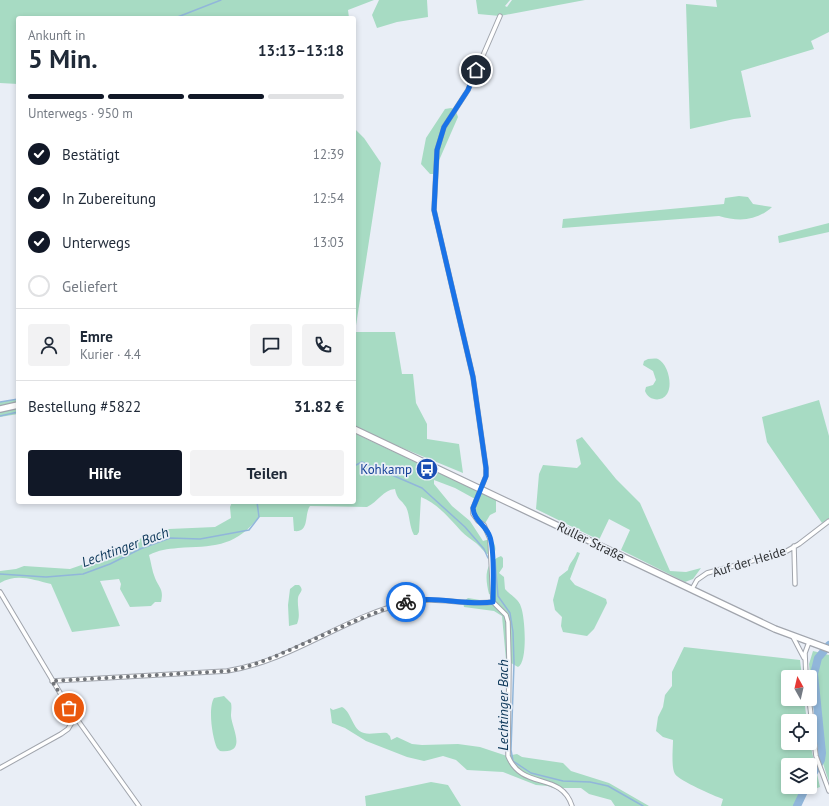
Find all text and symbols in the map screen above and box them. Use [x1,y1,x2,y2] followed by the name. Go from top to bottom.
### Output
[28,27,85,44] text: Ankunft in
[258,41,344,60] text: 13:13–13:18
[28,42,98,75] text: 5 Min.
[459,53,493,87] pin
[465,59,487,81] icon: home
[28,105,133,122] text: Unterwegs · 950 m
[28,143,50,165] icon: check
[62,145,119,164] text: Bestätigt
[313,146,344,163] text: 12:39
[28,187,50,209] icon: check
[62,189,156,208] text: In Zubereitung
[313,190,344,207] text: 12:54
[28,231,50,253] icon: check
[62,233,130,252] text: Unterwegs
[313,234,344,251] text: 13:03
[62,277,118,296] text: Geliefert
[28,324,70,366] button: person
[250,324,292,366] button: chat
[302,324,344,366] button: phone
[80,327,113,346] text: Emre
[80,346,141,363] text: Kurier · 4.4
[28,397,141,416] text: Bestellung #5822
[294,397,344,416] text: 31.82 €
[28,450,182,496] button: Hilfe
[190,450,344,496] button: Teilen
[414,456,440,482] bus stop icon: Kohkamp
[360,461,412,478] place label: Kohkamp
[554,518,627,565] street label: Ruller Straße
[79,523,171,571] water label: Lechtinger Bach
[710,542,788,581] street label: Auf der Heide
[386,582,426,622] courier
[395,591,417,613] icon: bike
[494,659,512,751] water label: Lechtinger Bach
[781,670,817,706] north arrow
[781,670,817,794] map controls
[52,691,86,725] pin
[58,697,80,719] icon: bag
[781,714,817,750] button: locate
[781,758,817,794] button: layers

